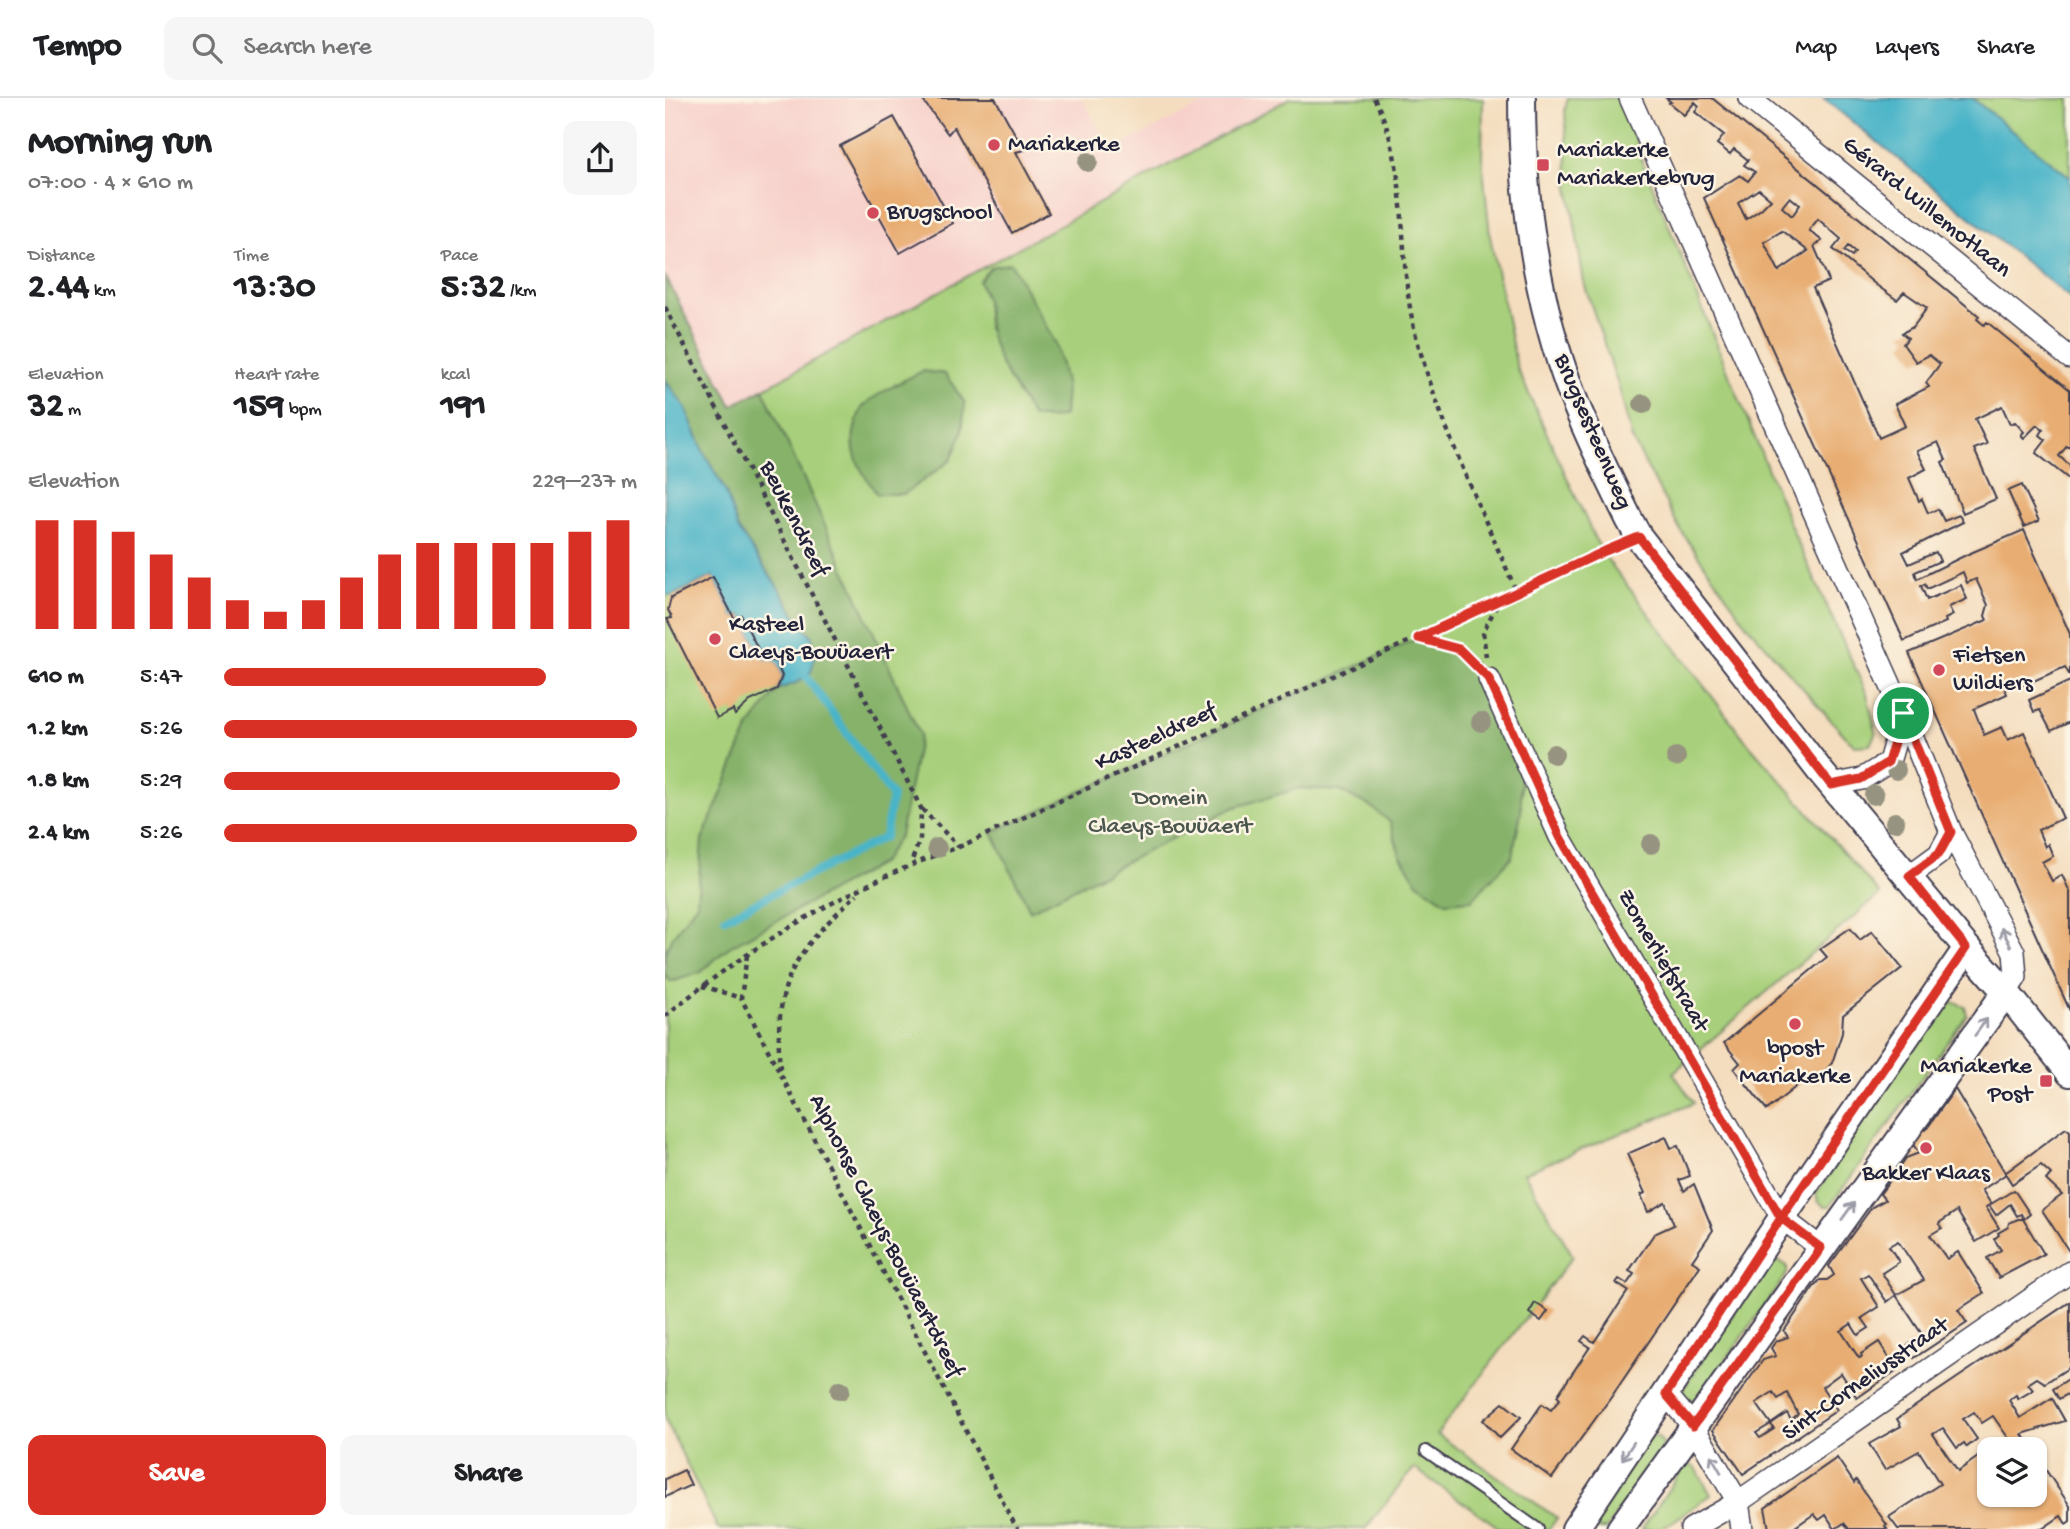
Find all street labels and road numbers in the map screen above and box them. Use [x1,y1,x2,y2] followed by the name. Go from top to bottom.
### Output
[1836,131,2017,285] street label: Gérard Willemotlaan
[1546,349,1638,514] street label: Brugsesteenweg
[751,456,835,583] street label: Beukendreef
[1091,697,1222,779] street label: Kasteeldreef
[1610,885,1716,1039] street label: Zomerliefstraat
[801,1090,970,1384] street label: Alphonse Claeys-Bouüaertdreef
[1777,1310,1957,1448] street label: Sint-Corneliusstraat

